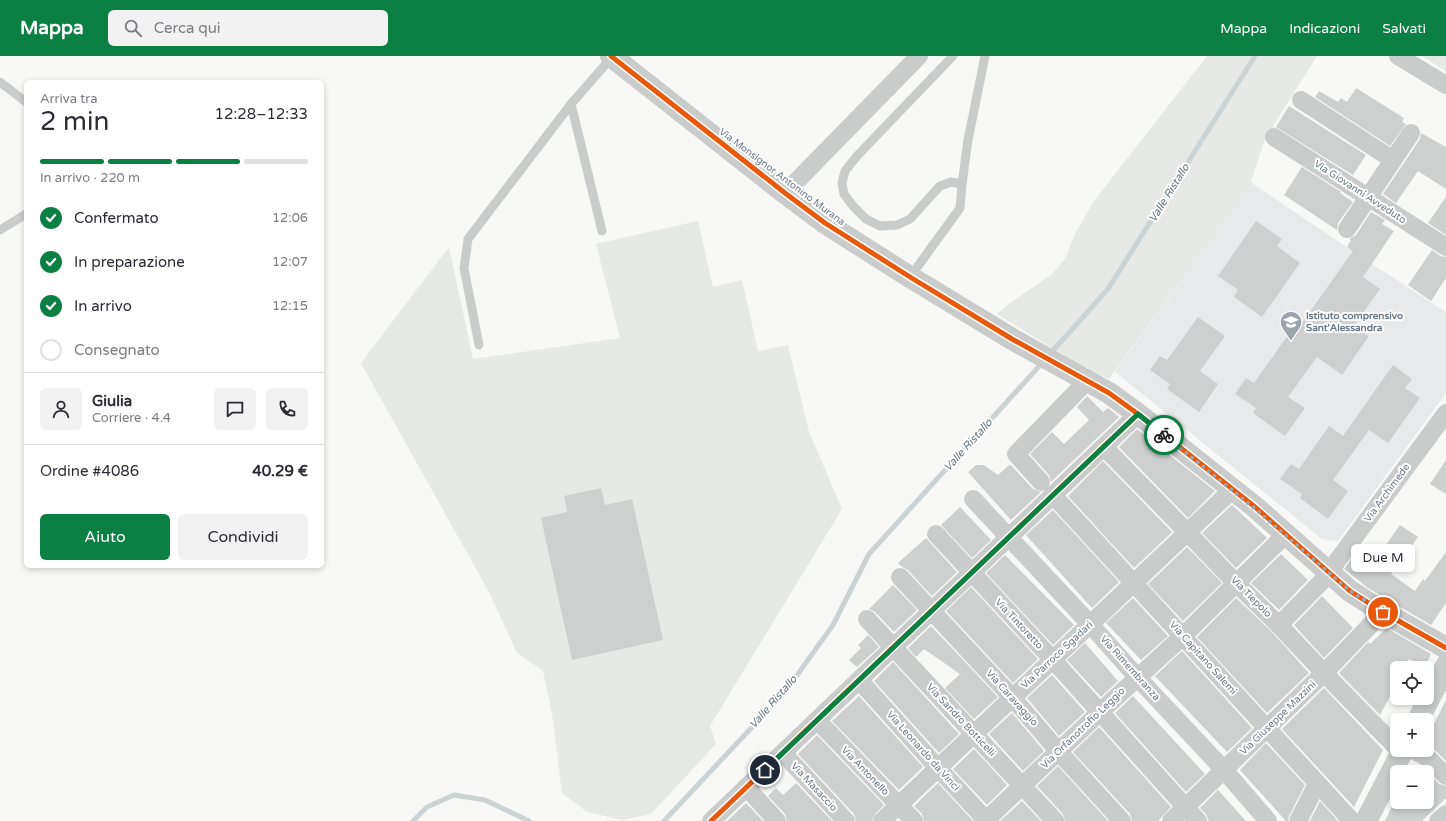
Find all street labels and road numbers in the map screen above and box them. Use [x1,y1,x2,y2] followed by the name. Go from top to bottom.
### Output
[717,126,847,228] street label: Via Monsignor Antonino Murana
[1312,158,1408,226] street label: Via Giovanni Avveduto
[1362,461,1412,525] street label: Via Archimede
[1228,574,1274,620] street label: Via Tiepolo
[993,596,1045,652] street label: Via Tintoretto
[1019,619,1095,691] street label: Via Parroco Sgadari
[1167,619,1239,697] street label: Via Capitano Salemi
[1098,633,1162,703] street label: Via Rimembranza
[984,667,1040,729] street label: Via Caravaggio
[1237,678,1319,758] street label: Via Giuseppe Mazzini
[924,681,998,759] street label: Via Sandro Botticelli
[1039,685,1127,771] street label: Via Orfanotrofio Leggio
[884,709,962,793] street label: Via Leonardo da Vinci
[839,744,891,798] street label: Via Antonello
[788,760,840,814] street label: Via Masaccio

